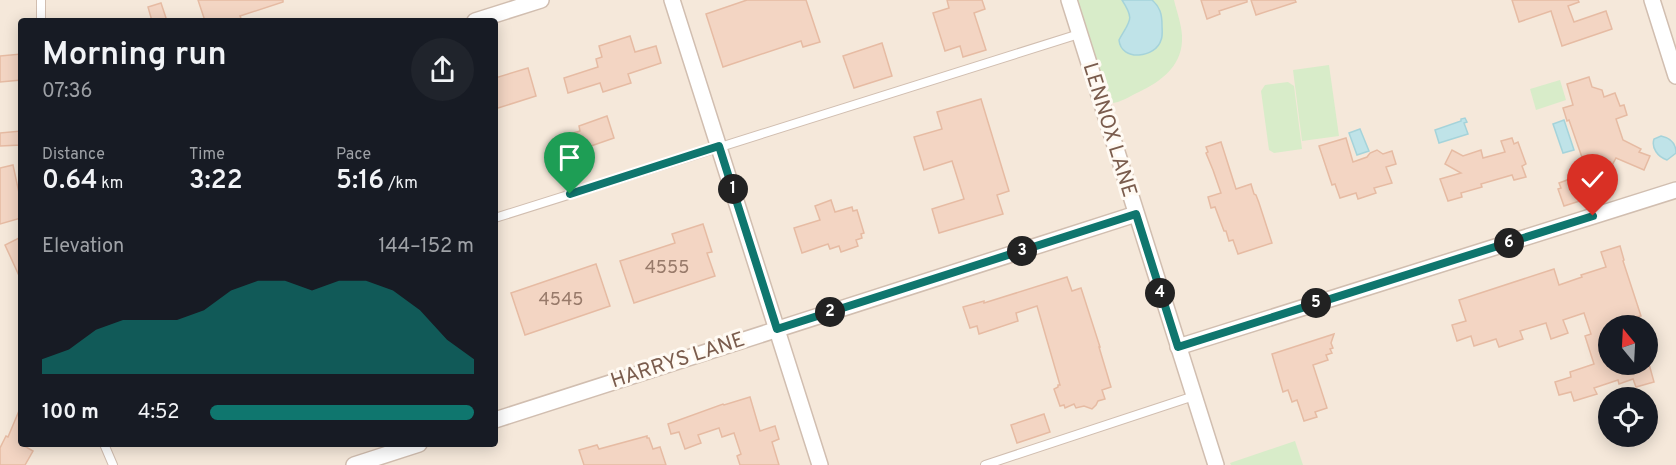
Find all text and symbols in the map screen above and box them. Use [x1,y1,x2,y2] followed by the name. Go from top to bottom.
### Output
[42,35,227,77] text: Morning run
[411,38,474,101] button: share
[1076,59,1142,201] street label: LENNOX LANE
[42,79,92,105] text: 07:36
[544,132,595,194] pin
[553,141,586,174] icon: arrive
[42,145,105,165] text: Distance
[189,145,225,165] text: Time
[336,145,371,165] text: Pace
[1567,154,1618,216] pin
[1576,163,1609,196] icon: check
[42,165,97,198] text: 0.64
[189,165,243,198] text: 3:22
[336,165,384,198] text: 5:16
[97,174,123,194] text: km
[384,174,418,194] text: /km
[718,174,748,204] pin: 1
[730,179,736,199] text: 1
[1494,228,1524,258] pin: 6
[1504,233,1514,253] text: 6
[42,234,124,260] text: Elevation
[378,234,474,260] text: 144–152 m
[1007,236,1037,266] pin: 3
[1017,241,1027,261] text: 3
[645,257,689,280] house number: 4555
[1145,278,1175,308] pin: 4
[1155,283,1165,303] text: 4
[1301,288,1331,318] pin: 5
[538,289,584,312] house number: 4545
[1311,293,1321,313] text: 5
[815,297,845,327] pin: 2
[825,302,835,322] text: 2
[1598,315,1658,375] north arrow
[1598,315,1658,447] map controls
[607,327,749,395] street label: HARRYS LANE
[1598,387,1658,447] button: locate
[42,400,99,426] text: 100 m
[138,400,179,426] text: 4:52

